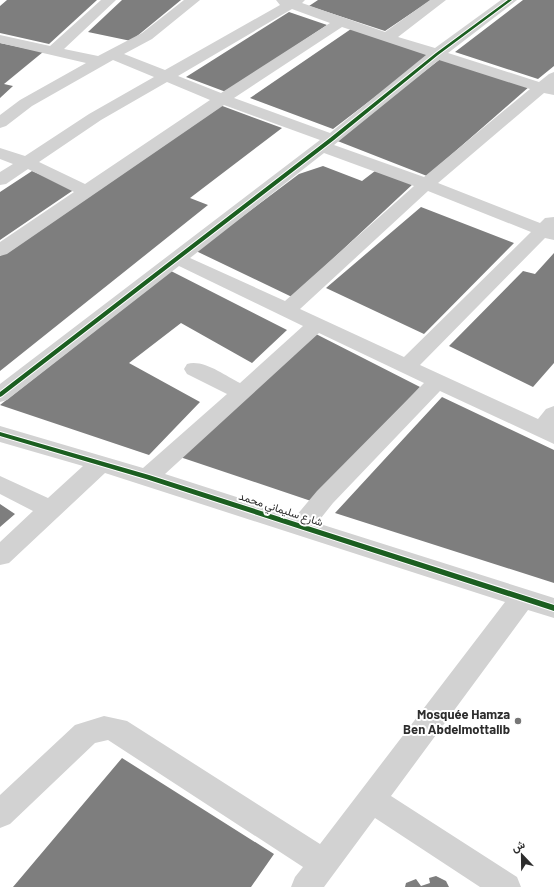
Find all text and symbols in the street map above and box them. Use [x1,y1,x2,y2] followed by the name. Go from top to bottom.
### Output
[236,489,325,532] street label: شارع سليماني محمد
[403,706,510,737] place label: Mosquée Hamza Ben Abdelmottalib
[513,716,523,726] marker: Mosquée Hamza Ben Abdelmottalib
[502,835,542,875] north arrow
[510,837,527,855] text: ش

